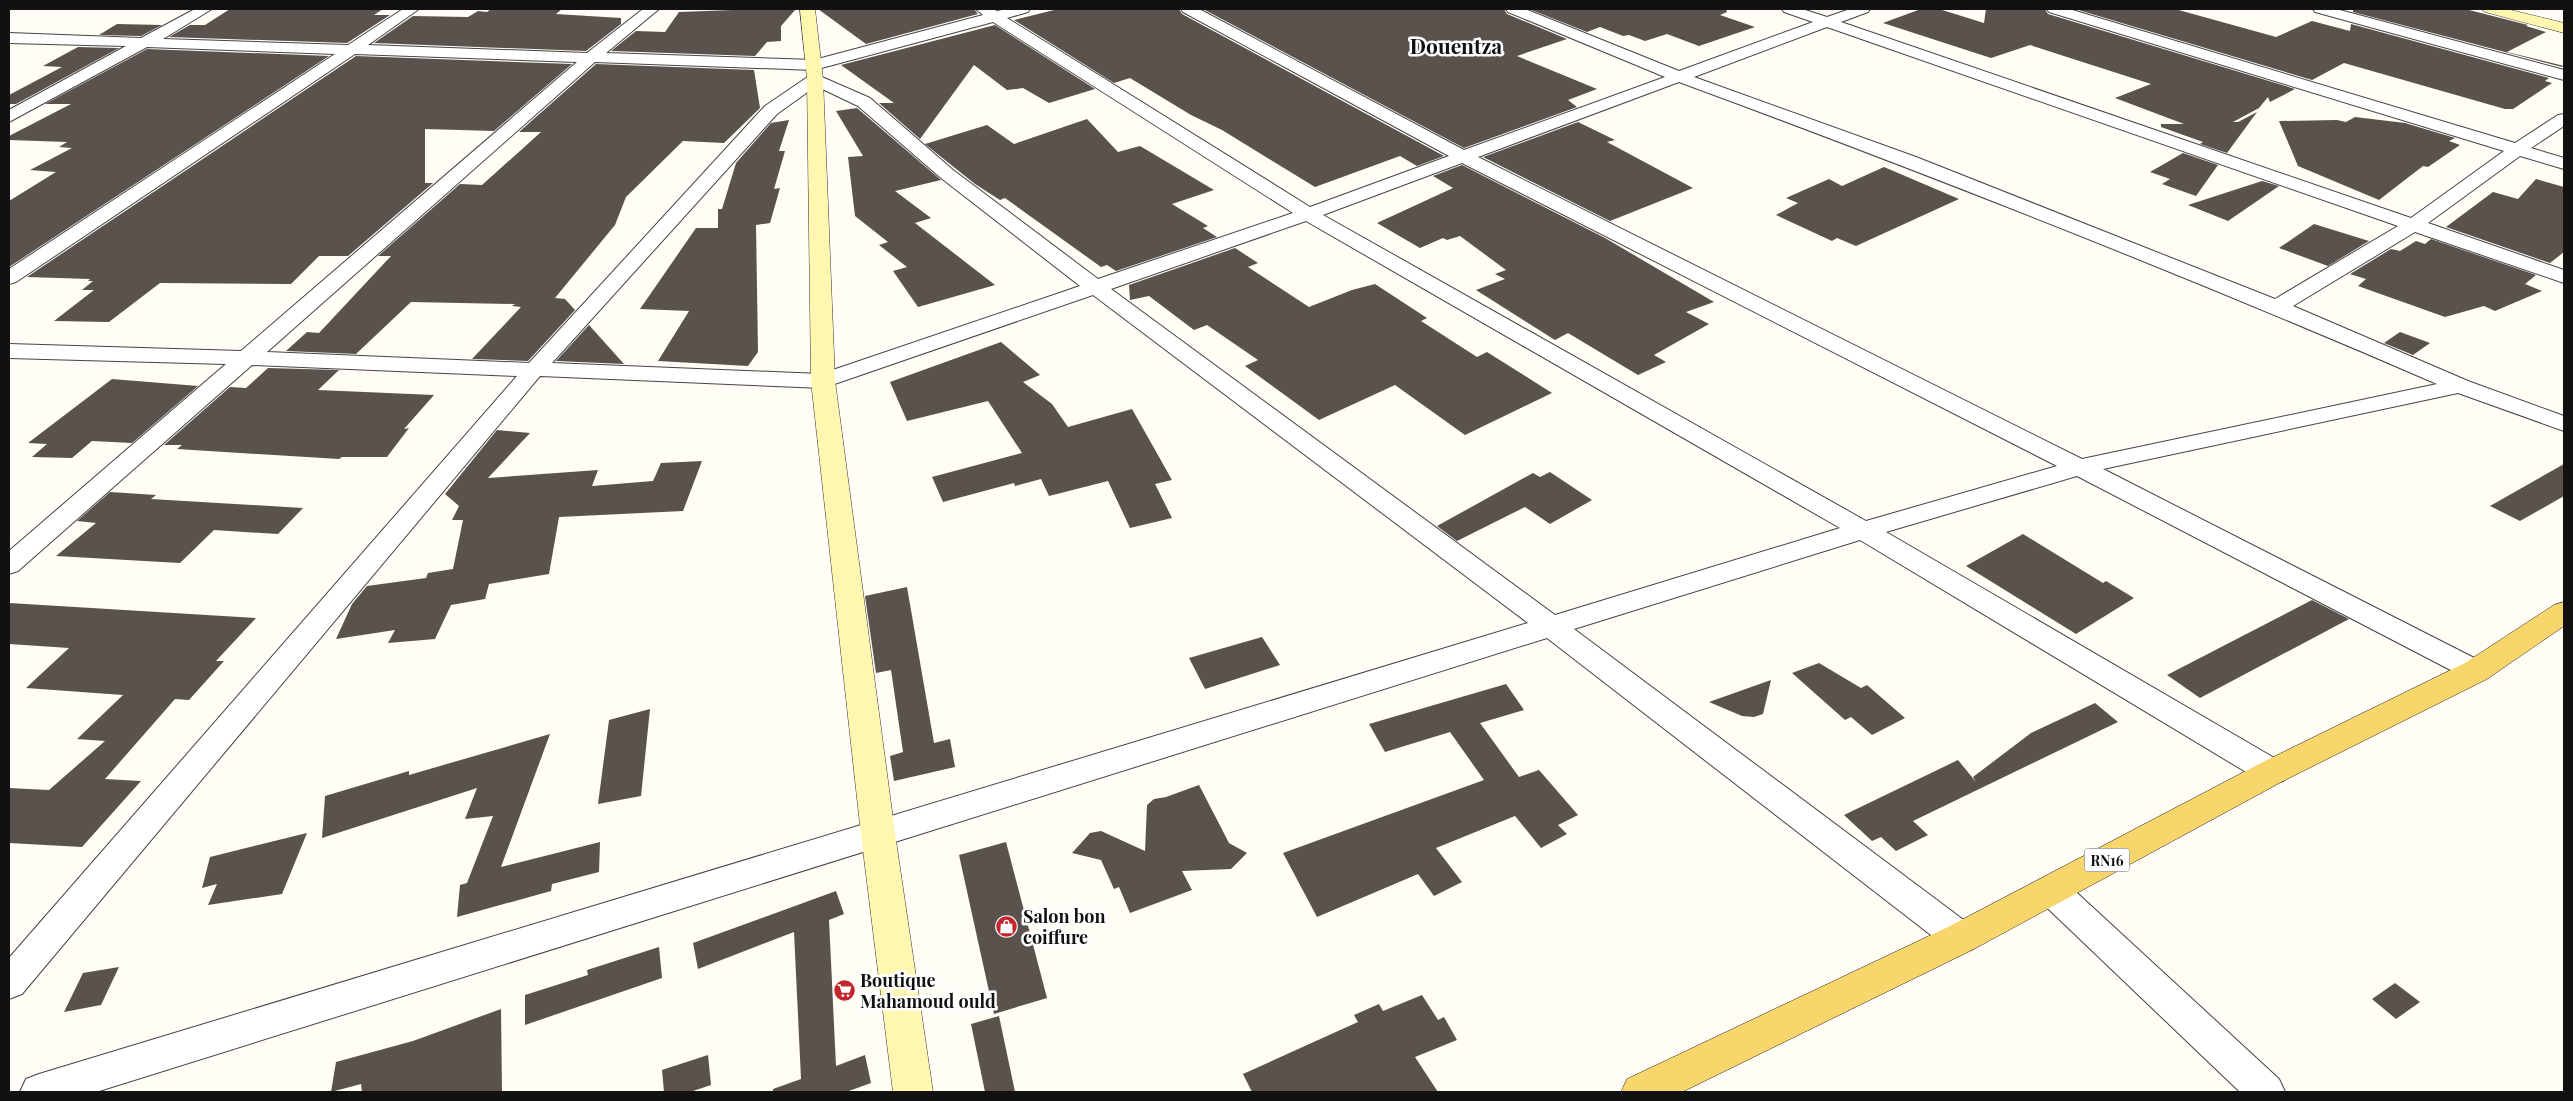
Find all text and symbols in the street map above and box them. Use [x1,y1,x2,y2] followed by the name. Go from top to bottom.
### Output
[1410,31,1502,59] district label: Douentza
[2084,848,2130,872] road number: RN16
[1023,904,1105,949] place label: Salon bon coiffure
[995,914,1019,938] shop icon: Salon bon coiffure
[860,968,996,1013] place label: Boutique Mahamoud ould
[832,978,856,1002] supermarket icon: Boutique Mahamoud ould

